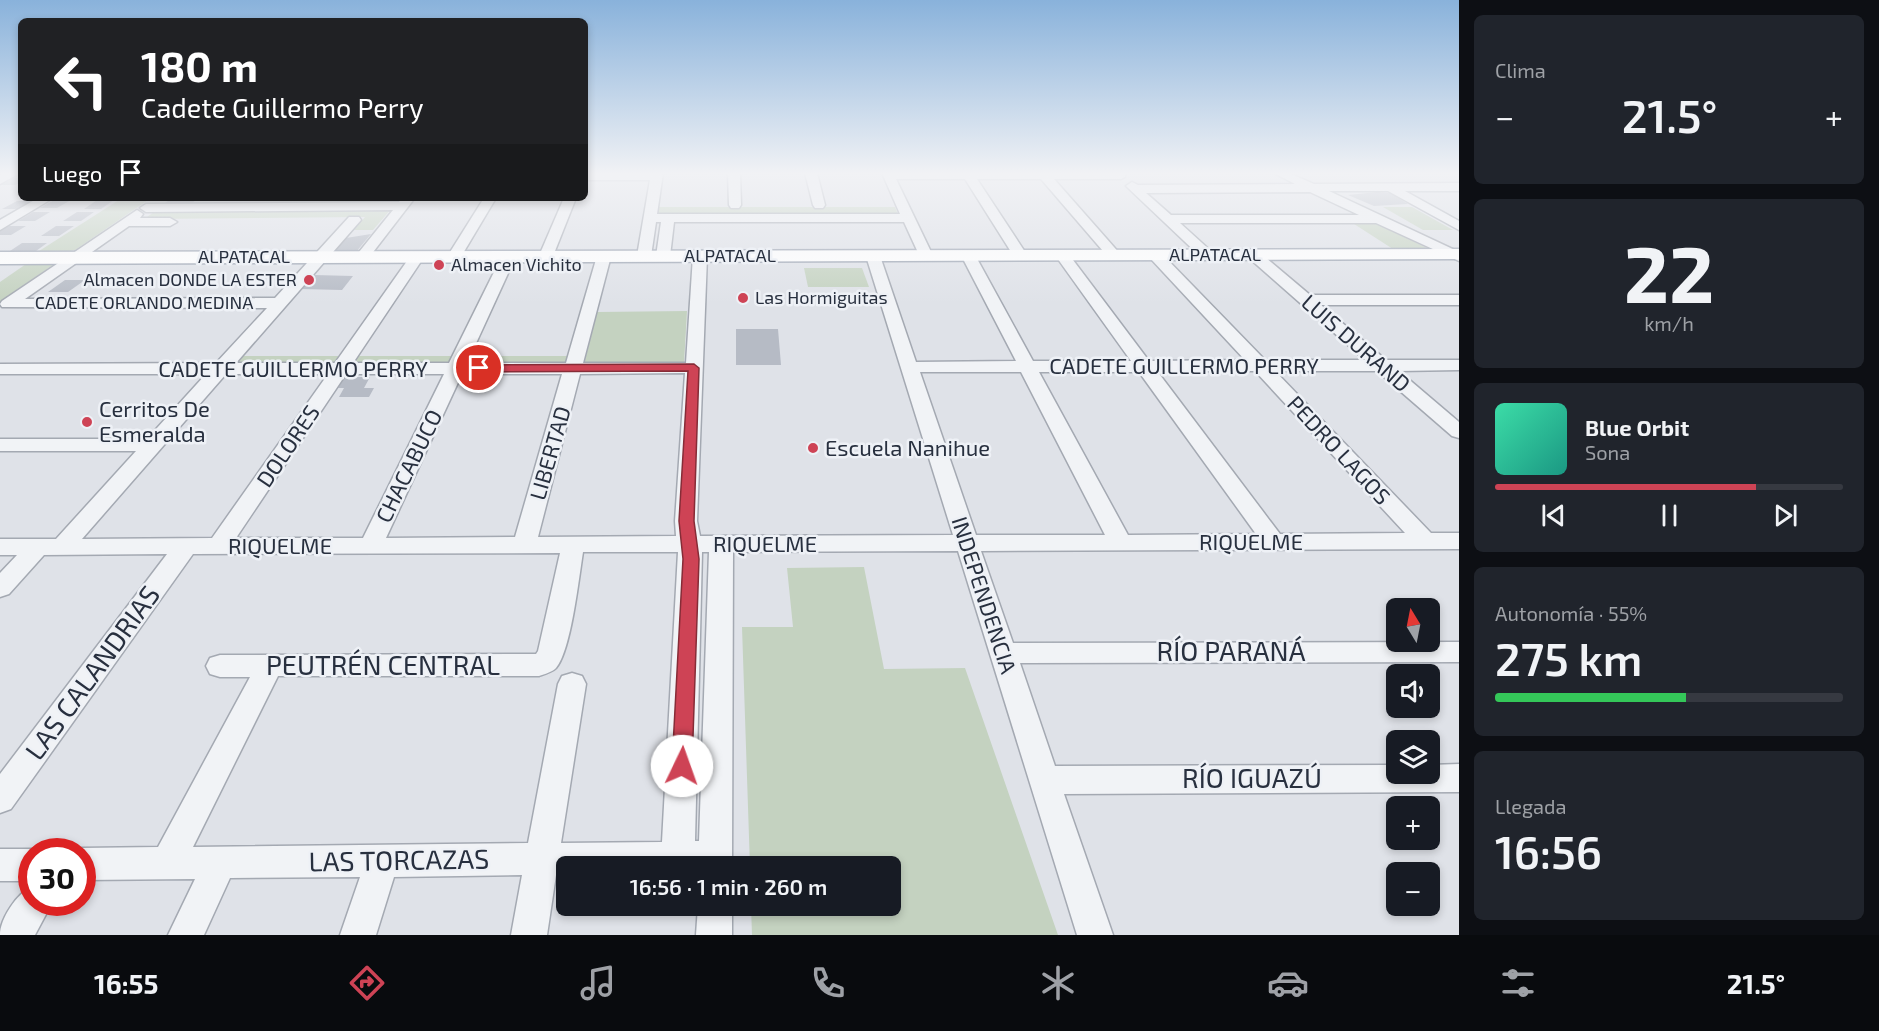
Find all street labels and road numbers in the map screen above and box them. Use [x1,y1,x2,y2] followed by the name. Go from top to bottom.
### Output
[1169,243,1261,265] street label: ALPATACAL
[684,244,776,266] street label: ALPATACAL
[198,245,290,267] street label: ALPATACAL
[1297,288,1416,396] street label: LUIS DURAND
[35,291,254,313] street label: CADETE ORLANDO MEDINA
[1049,352,1319,378] street label: CADETE GUILLERMO PERRY
[158,355,428,381] street label: CADETE GUILLERMO PERRY
[1283,390,1397,509] street label: PEDRO LAGOS
[250,400,324,491] street label: DOLORES
[523,403,575,503] street label: LIBERTAD
[370,405,447,526] street label: CHACABUCO
[947,513,1023,677] street label: INDEPENDENCIA
[1199,528,1303,555] street label: RIQUELME
[713,530,817,557] street label: RIQUELME
[228,532,332,559] street label: RIQUELME
[17,579,165,765] street label: LAS CALANDRIAS
[1157,634,1306,666] street label: RÍO PARANÁ
[266,648,500,680] street label: PEUTRÉN CENTRAL
[1182,761,1322,793] street label: RÍO IGUAZÚ
[308,841,490,877] street label: LAS TORCAZAS

